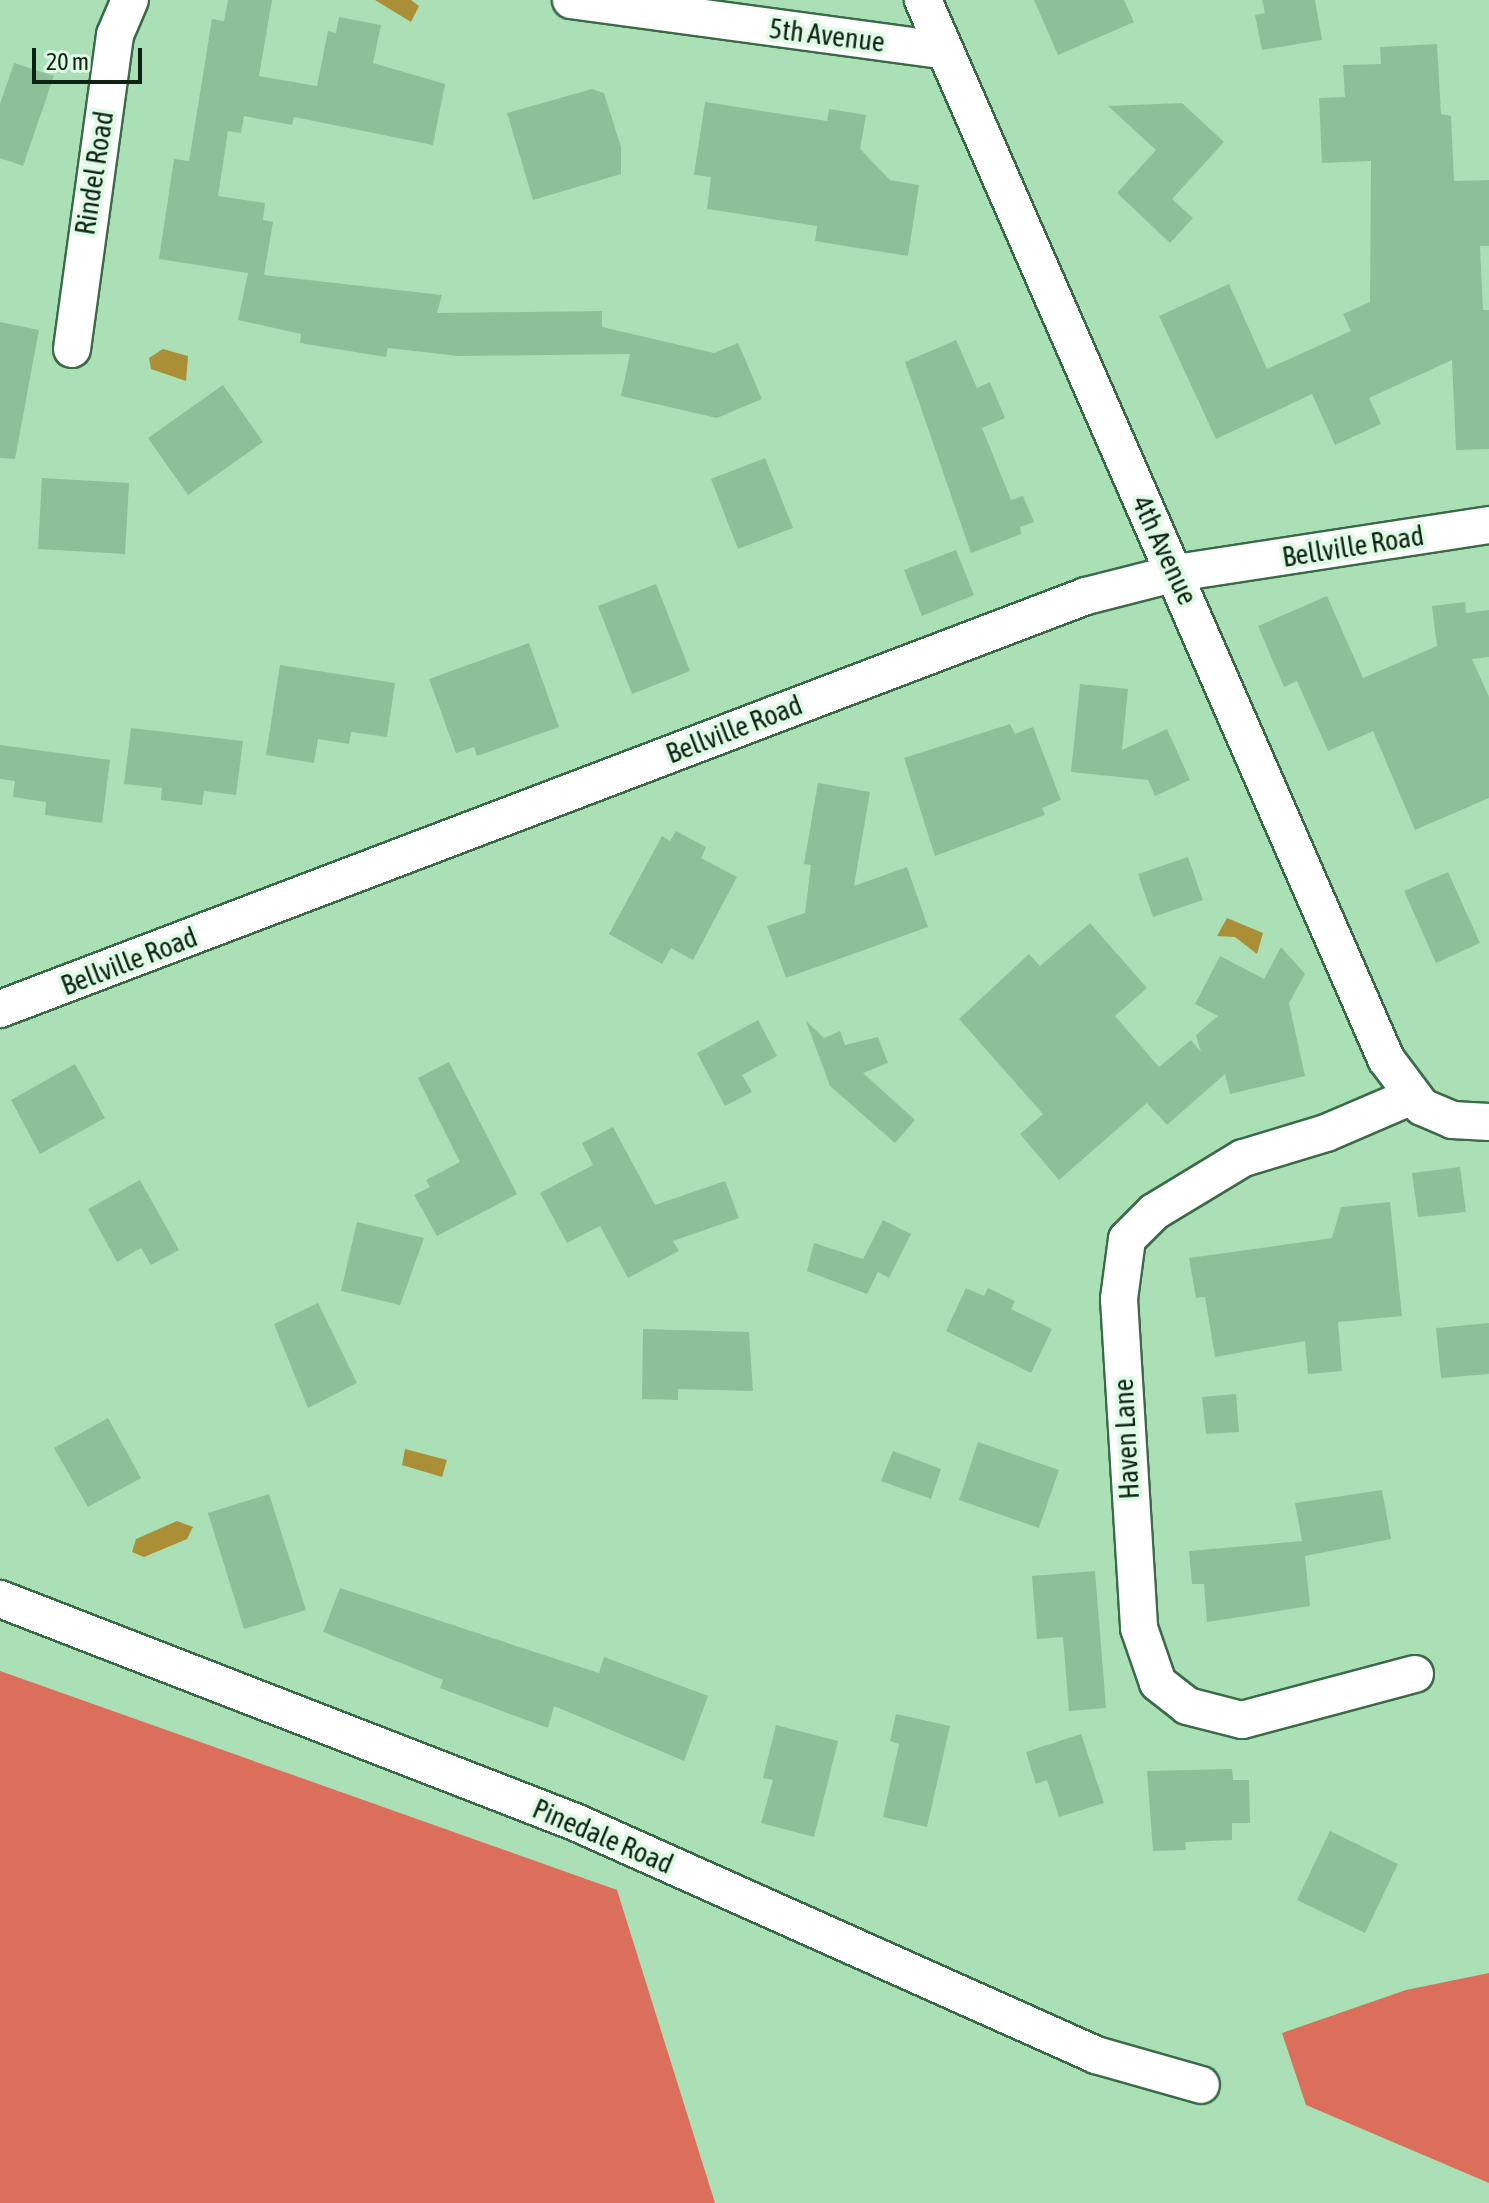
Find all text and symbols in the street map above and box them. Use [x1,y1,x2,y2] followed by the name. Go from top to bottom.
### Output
[767,11,887,59] street label: 5th Avenue
[36,32,146,82] scale bar
[46,48,89,75] text: 20 m
[68,109,120,237] street label: Rindel Road
[1125,490,1205,610] street label: 4th Avenue
[1280,518,1426,574] street label: Bellville Road
[661,688,807,770] street label: Bellville Road
[56,920,202,1002] street label: Bellville Road
[1106,1378,1146,1500] street label: Haven Lane
[528,1791,678,1881] street label: Pinedale Road

